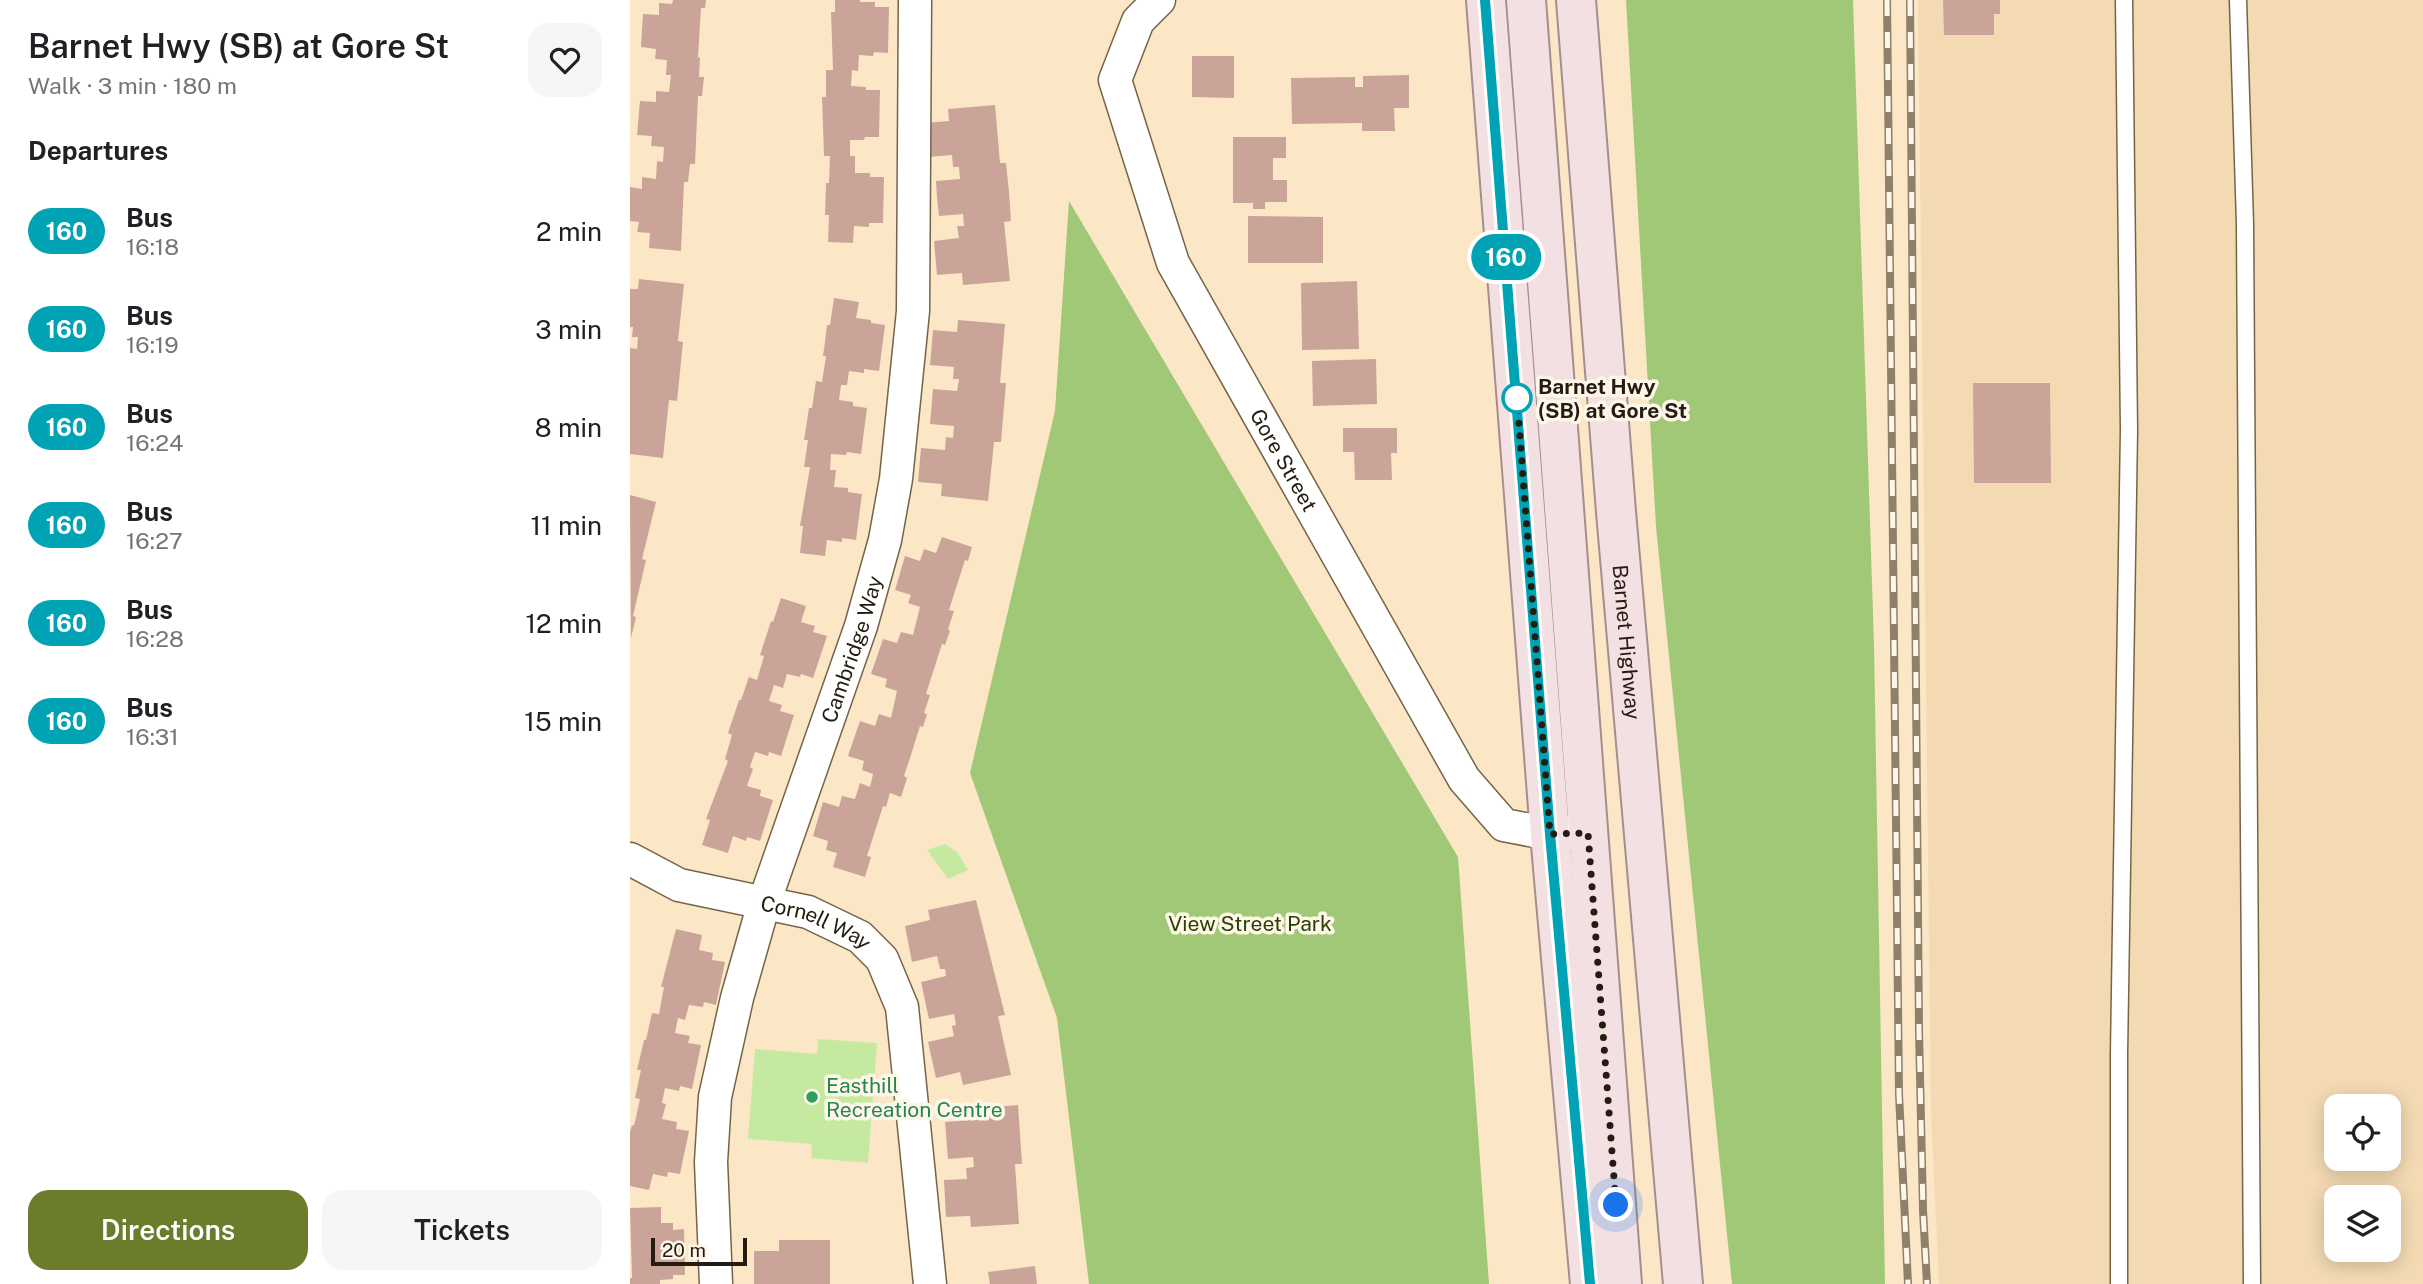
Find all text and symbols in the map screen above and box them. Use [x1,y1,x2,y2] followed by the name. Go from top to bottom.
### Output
[528,23,602,97] button: heart
[28,27,449,65] text: Barnet Hwy (SB) at Gore St
[28,72,237,99] text: Walk · 3 min · 180 m
[28,135,168,166] text: Departures
[126,202,173,233] text: Bus
[536,216,602,247] text: 2 min
[46,217,87,245] text: 160
[126,233,179,260] text: 16:18
[1466,234,1546,280] line badge: 160
[1485,243,1527,271] text: 160
[126,300,173,331] text: Bus
[535,314,602,345] text: 3 min
[46,315,87,343] text: 160
[126,331,179,358] text: 16:19
[1538,374,1687,423] place label: Barnet Hwy (SB) at Gore St
[1502,383,1532,413] marker: Barnet Hwy (SB) at Gore St
[126,398,173,429] text: Bus
[1245,404,1323,515] street label: Gore Street
[535,412,602,443] text: 8 min
[46,413,87,441] text: 160
[126,429,184,456] text: 16:24
[126,496,173,527] text: Bus
[530,510,602,541] text: 11 min
[46,511,87,539] text: 160
[126,527,183,554] text: 16:27
[1608,563,1646,721] street label: Barnet Highway
[816,573,887,726] street label: Cambridge Way
[126,594,173,625] text: Bus
[526,608,602,639] text: 12 min
[46,609,87,637] text: 160
[126,625,184,652] text: 16:28
[126,692,173,723] text: Bus
[524,706,602,737] text: 15 min
[46,707,87,735] text: 160
[126,723,179,750] text: 16:31
[759,890,877,954] street label: Cornell Way
[1168,911,1332,936] park label: View Street Park
[826,1073,1003,1122] place label: Easthill Recreation Centre
[804,1089,820,1105] marker: Easthill Recreation Centre
[2324,1094,2401,1262] map controls
[2324,1094,2401,1171] button: locate
[2324,1185,2401,1262] button: layers
[1598,1187,1633,1222] your location
[28,1190,308,1270] button: Directions
[322,1190,602,1270] button: Tickets
[651,1235,747,1267] scale bar
[662,1239,706,1261] text: 20 m

